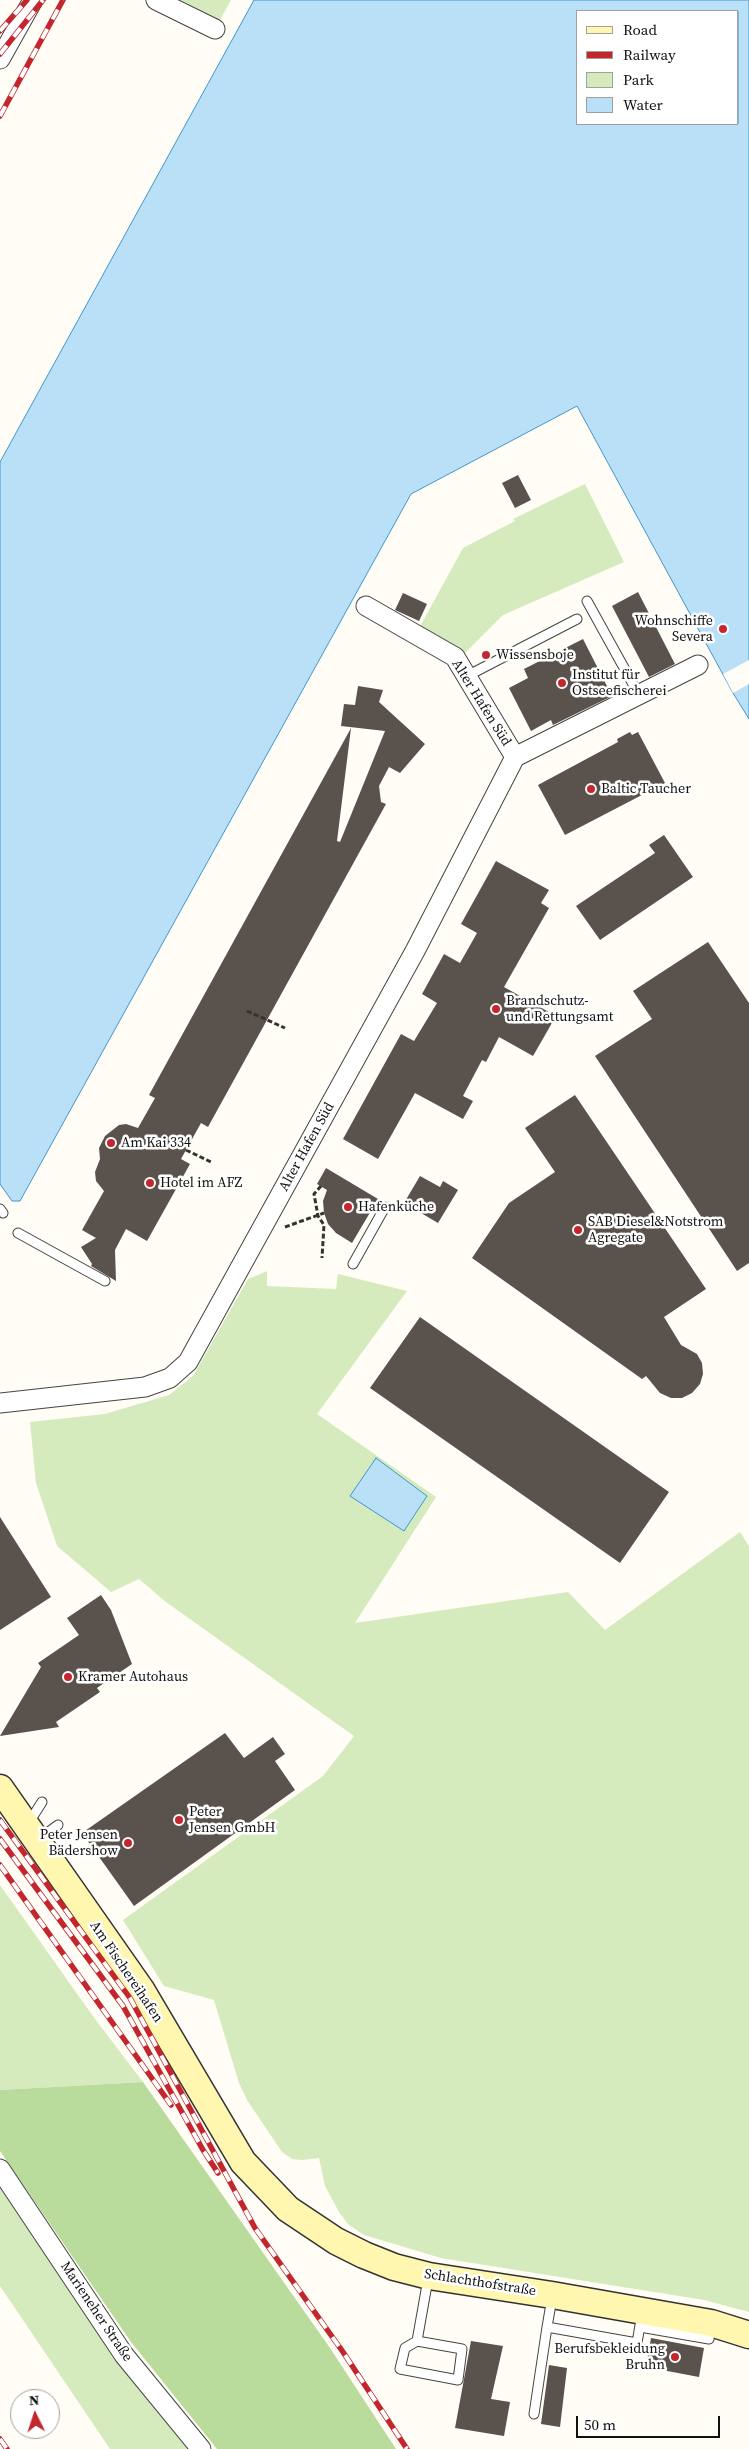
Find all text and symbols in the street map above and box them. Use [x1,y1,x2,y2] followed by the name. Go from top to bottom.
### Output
[576,10,739,125] legend
[623,19,657,40] text: Road
[623,44,676,65] text: Railway
[623,69,654,90] text: Park
[623,94,663,115] text: Water
[635,613,713,646] place label: Wohnschiffe Severa
[717,623,729,635] marker: Wohnschiffe Severa
[496,647,574,663] place label: Wissensboje
[480,649,492,661] marker: Wissensboje
[448,657,514,749] street label: Alter Hafen Süd
[572,667,667,700] place label: Institut für Ostseefischerei
[556,677,568,689] marker: Institut für Ostseefischerei
[601,781,691,797] place label: Baltic Taucher
[585,783,597,795] marker: Baltic Taucher
[506,993,613,1026] place label: Brandschutz- und Rettungsamt
[490,1003,502,1015] marker: Brandschutz- und Rettungsamt
[276,1100,338,1194] street label: Alter Hafen Süd
[121,1135,191,1151] place label: Am Kai 334
[105,1137,117,1149] marker: Am Kai 334
[160,1175,242,1191] place label: Hotel im AFZ
[144,1177,156,1189] marker: Hotel im AFZ
[358,1199,434,1215] place label: Hafenküche
[342,1201,354,1213] marker: Hafenküche
[588,1214,723,1246] place label: SAB Diesel&Notstrom Agregate
[572,1224,584,1236] marker: SAB Diesel&Notstrom Agregate
[78,1669,188,1685] place label: Kramer Autohaus
[62,1671,74,1683] marker: Kramer Autohaus
[189,1804,276,1836] place label: Peter Jensen GmbH
[173,1814,185,1826] marker: Peter Jensen GmbH
[40,1827,118,1860] place label: Peter Jensen Bädershow
[122,1837,134,1849] marker: Peter Jensen Bädershow
[86,1918,166,2026] street label: Am Fischereihafen
[56,2259,136,2365] street label: Marieneher Straße
[423,2266,537,2300] street label: Schlachthofstraße
[554,2341,665,2374] place label: Berufsbekleidung Bruhn
[669,2351,681,2363] marker: Berufsbekleidung Bruhn
[10,2389,60,2439] north arrow
[28,2390,40,2410] text: N
[579,2406,723,2438] scale bar
[584,2414,616,2435] text: 50 m

